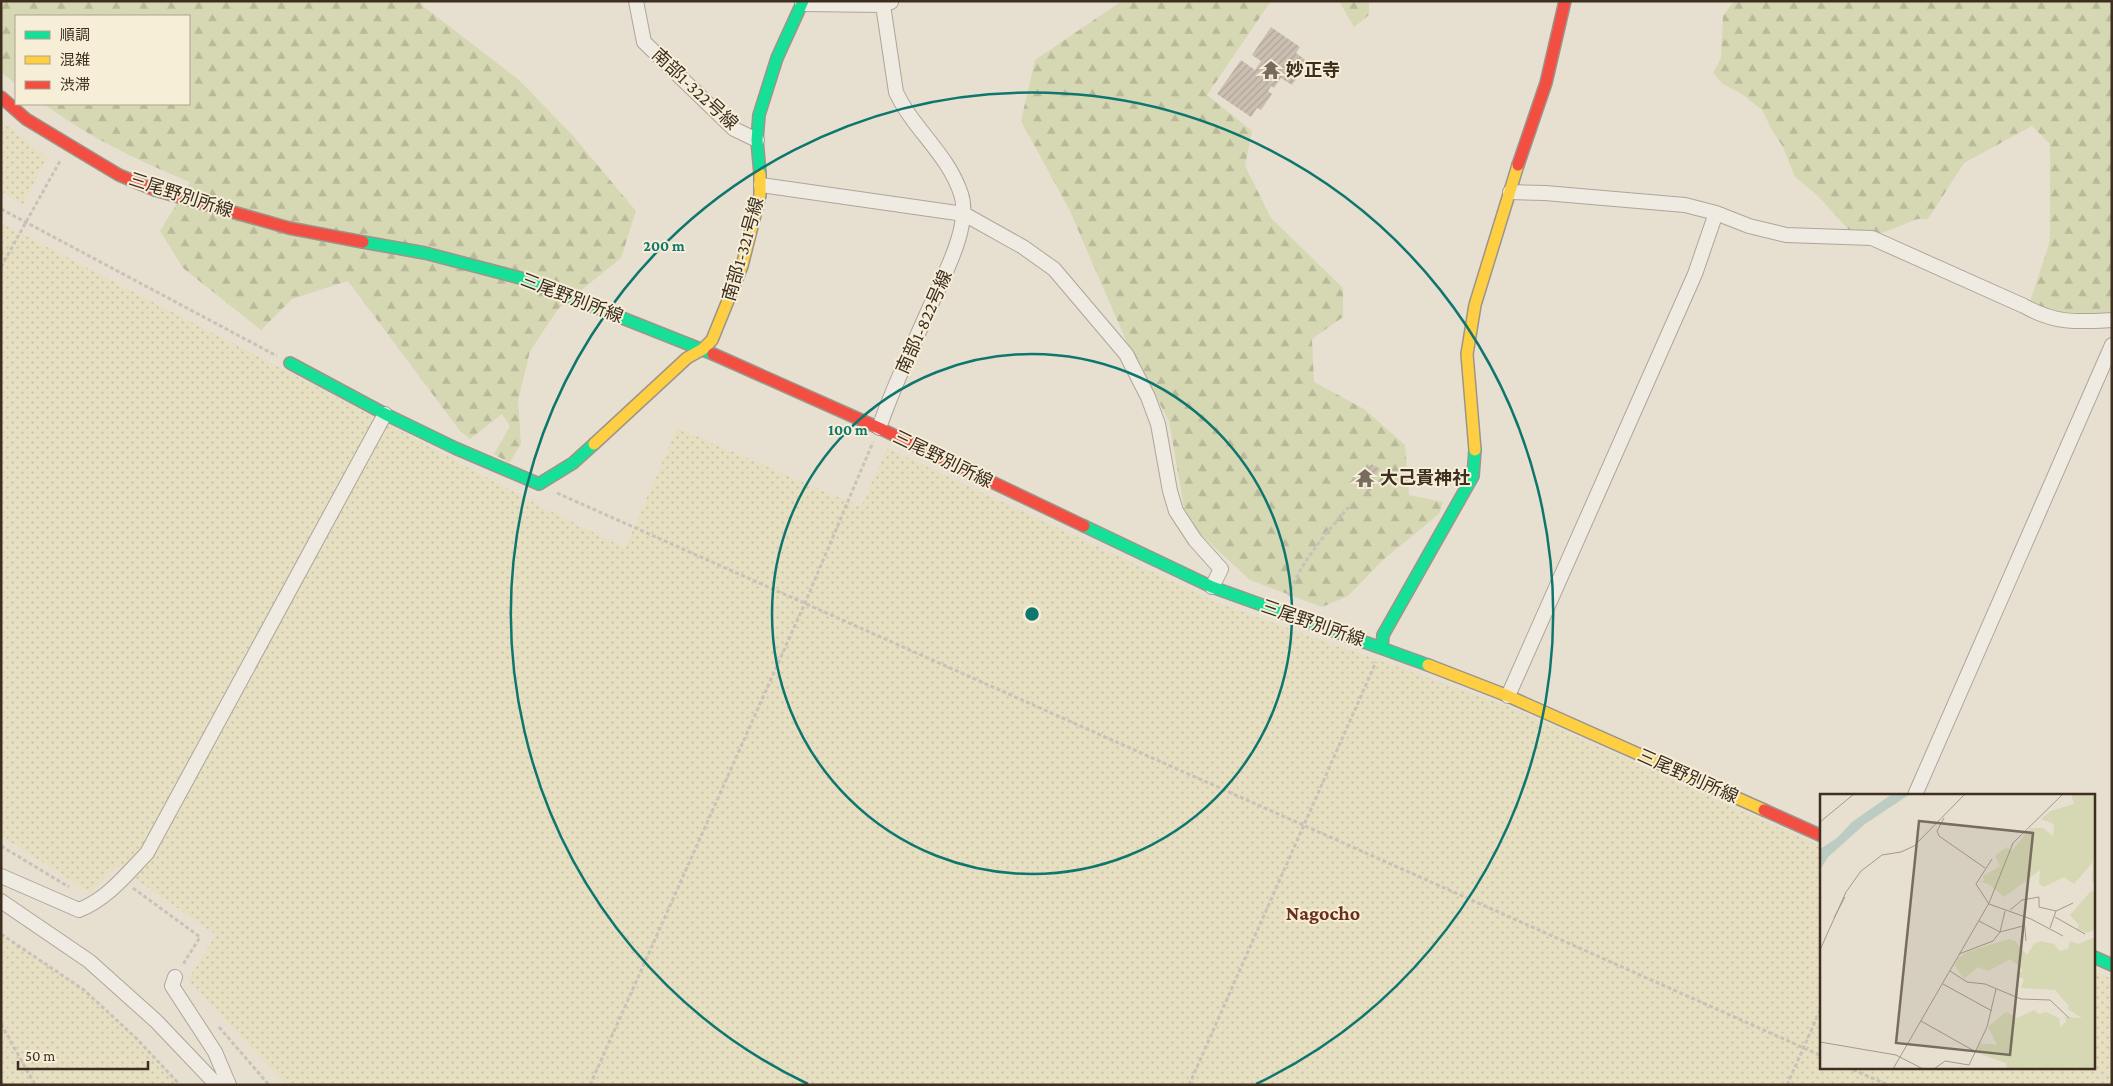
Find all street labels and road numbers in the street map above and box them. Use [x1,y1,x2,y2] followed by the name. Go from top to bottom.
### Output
[648,44,742,134] street label: 南部1-322号線
[127,169,235,221] street label: 三尾野別所線
[719,195,767,303] street label: 南部1-321号線
[892,267,956,377] street label: 南部1-822号線
[518,269,626,327] street label: 三尾野別所線
[890,426,996,492] street label: 三尾野別所線
[1259,596,1367,650] street label: 三尾野別所線
[1635,745,1741,807] street label: 三尾野別所線

